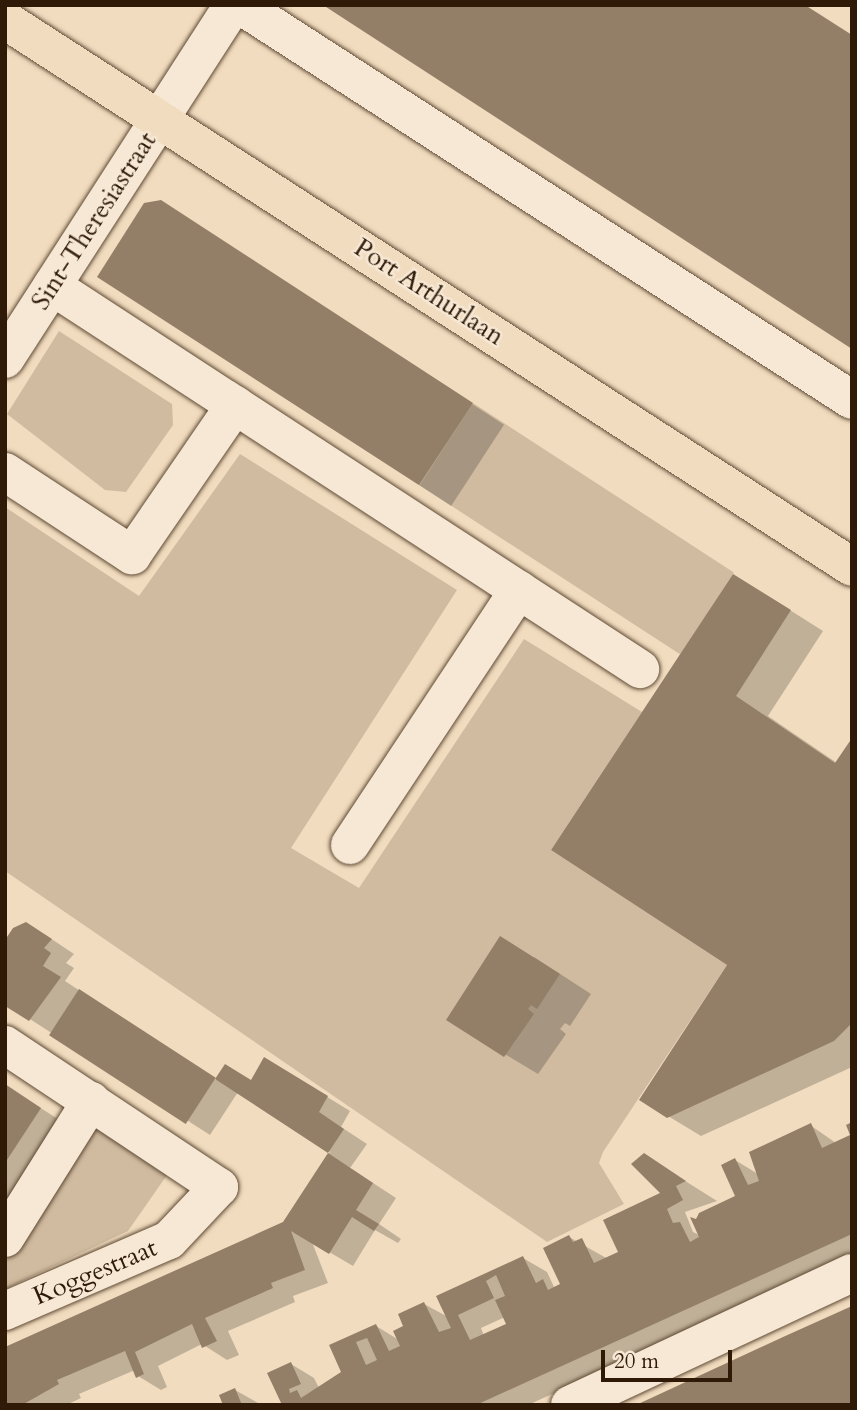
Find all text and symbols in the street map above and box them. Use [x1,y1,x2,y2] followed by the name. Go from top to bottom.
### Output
[25,126,163,316] street label: Sint-Theresiastraat
[348,232,510,352] street label: Port Arthurlaan
[28,1232,162,1312] street label: Koggestraat
[605,1336,736,1380] scale bar
[614,1347,659,1376] text: 20 m

